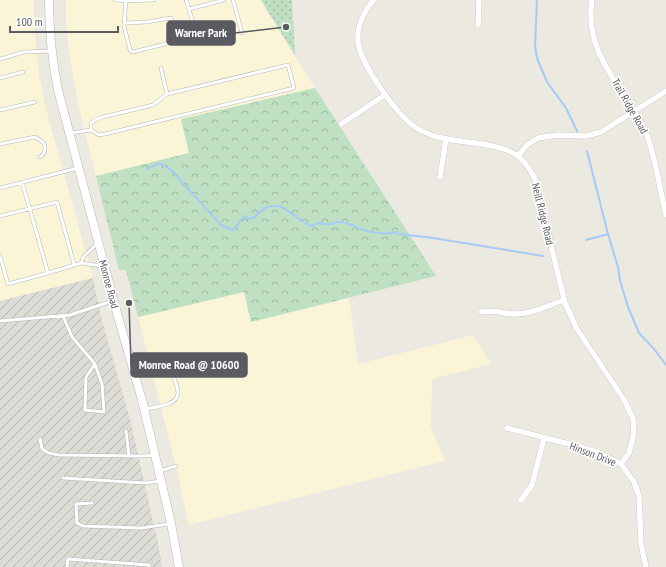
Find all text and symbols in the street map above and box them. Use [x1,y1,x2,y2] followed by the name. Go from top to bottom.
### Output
[10,8,118,34] scale bar
[16,14,43,29] text: 100 m
[167,21,235,45] callout: Warner Park
[174,25,227,40] text: Warner Park
[609,76,652,136] street label: Trail Ridge Road
[529,182,557,247] street label: Neill Ridge Road
[96,258,122,310] street label: Monroe Road
[131,353,247,377] callout: Monroe Road @ 10600
[139,357,240,372] text: Monroe Road @ 10600
[568,439,619,469] street label: Hinson Drive

